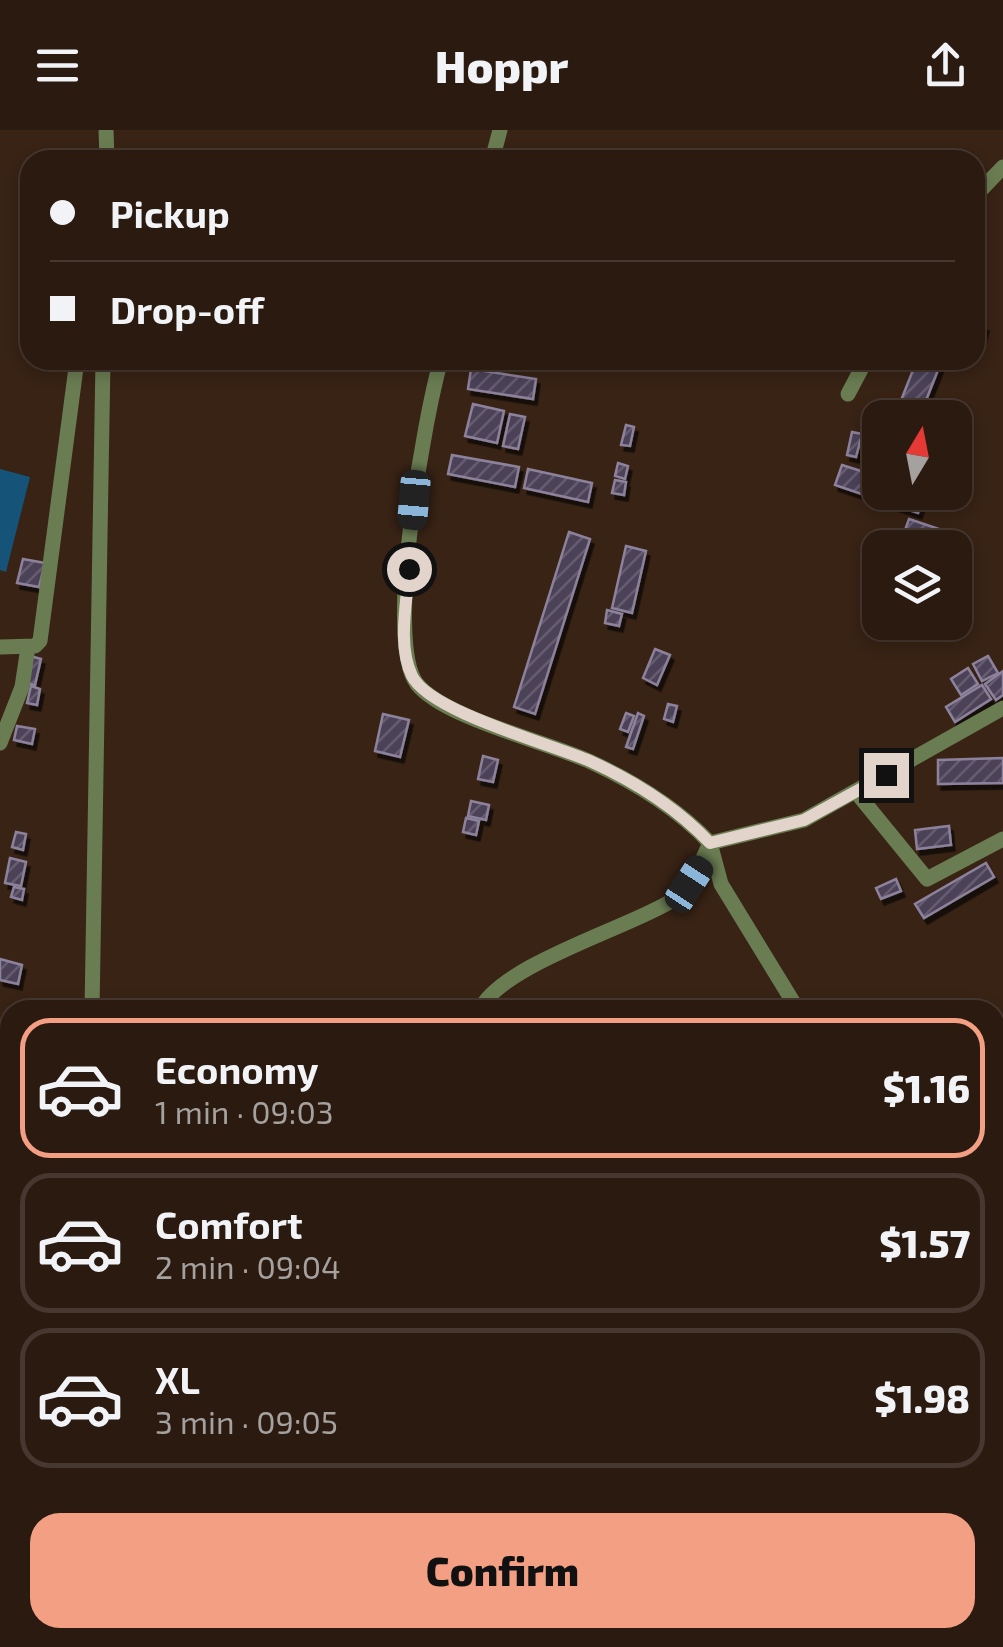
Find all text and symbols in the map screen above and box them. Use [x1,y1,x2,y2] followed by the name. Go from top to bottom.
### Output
[30,38,85,93] icon: menu
[435,38,568,92] text: Hoppr
[918,38,973,93] icon: share
[110,190,230,236] text: Pickup
[110,286,264,332] text: Drop-off
[862,400,972,510] north arrow
[862,400,972,640] map controls
[396,469,432,531] car
[862,530,972,640] button: layers
[387,547,432,592] route start
[864,753,909,798] route end
[660,851,718,917] car
[35,1043,125,1133] icon: car
[155,1046,319,1092] text: Economy
[883,1065,970,1111] text: $1.16
[155,1092,334,1130] text: 1 min · 09:03
[35,1198,125,1288] icon: car
[155,1201,303,1247] text: Comfort
[879,1220,970,1266] text: $1.57
[155,1247,341,1285] text: 2 min · 09:04
[35,1353,125,1443] icon: car
[155,1356,200,1402] text: XL
[874,1375,970,1421] text: $1.98
[155,1402,338,1440] text: 3 min · 09:05
[30,1513,975,1628] button: Confirm

